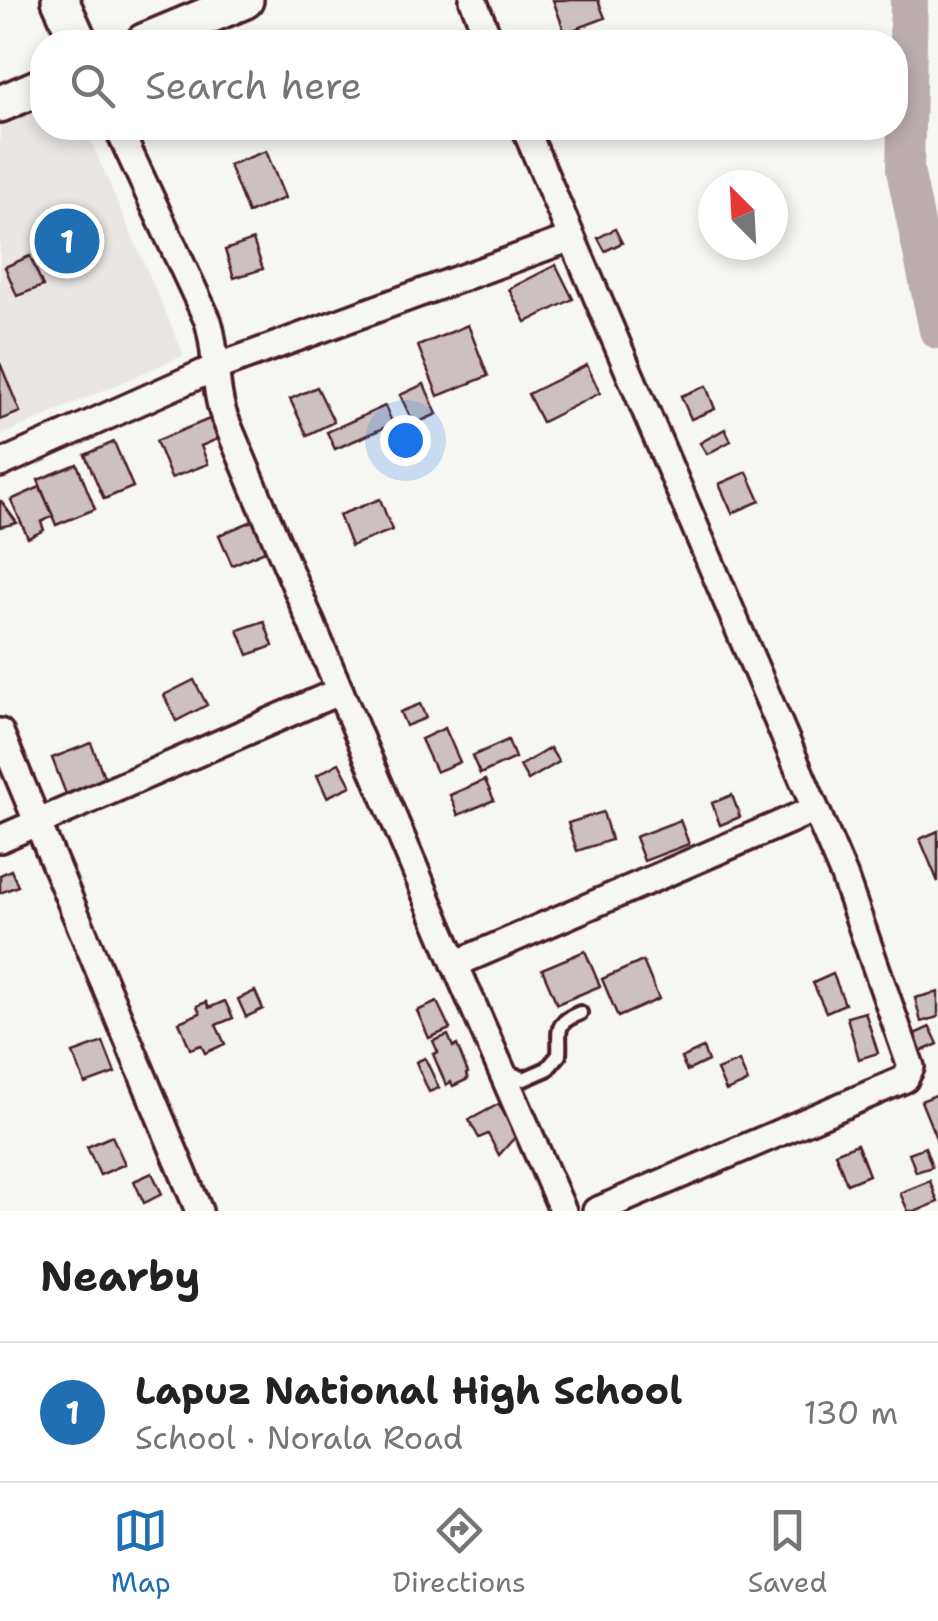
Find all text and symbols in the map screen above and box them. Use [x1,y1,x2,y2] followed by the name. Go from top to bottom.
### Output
[30,30,908,140] search box
[65,58,120,113] icon: search
[145,60,362,111] text: Search here
[698,170,788,260] north arrow
[34,204,100,278] pin: 1
[380,415,431,466] your location
[40,1248,200,1304] text: Nearby
[135,1365,682,1416] text: Lapuz National High School
[65,1391,80,1434] text: 1
[803,1391,898,1434] text: 130 m
[135,1416,463,1459] text: School · Norala Road
[111,1503,171,1601] tab: Map
[392,1503,526,1601] tab: Directions
[748,1503,827,1601] tab: Saved

